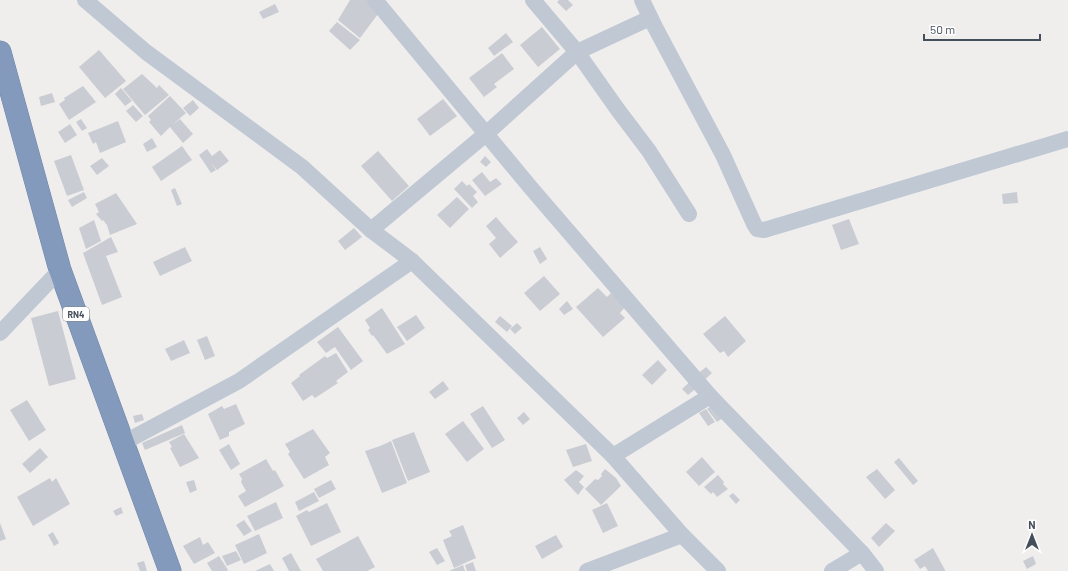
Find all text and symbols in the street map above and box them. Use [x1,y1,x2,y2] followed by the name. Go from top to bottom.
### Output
[924,16,1040,42] scale bar
[930,22,955,36] text: 50 m
[63,307,89,321] road number: RN4
[1012,515,1052,555] north arrow
[1028,518,1036,531] text: N

